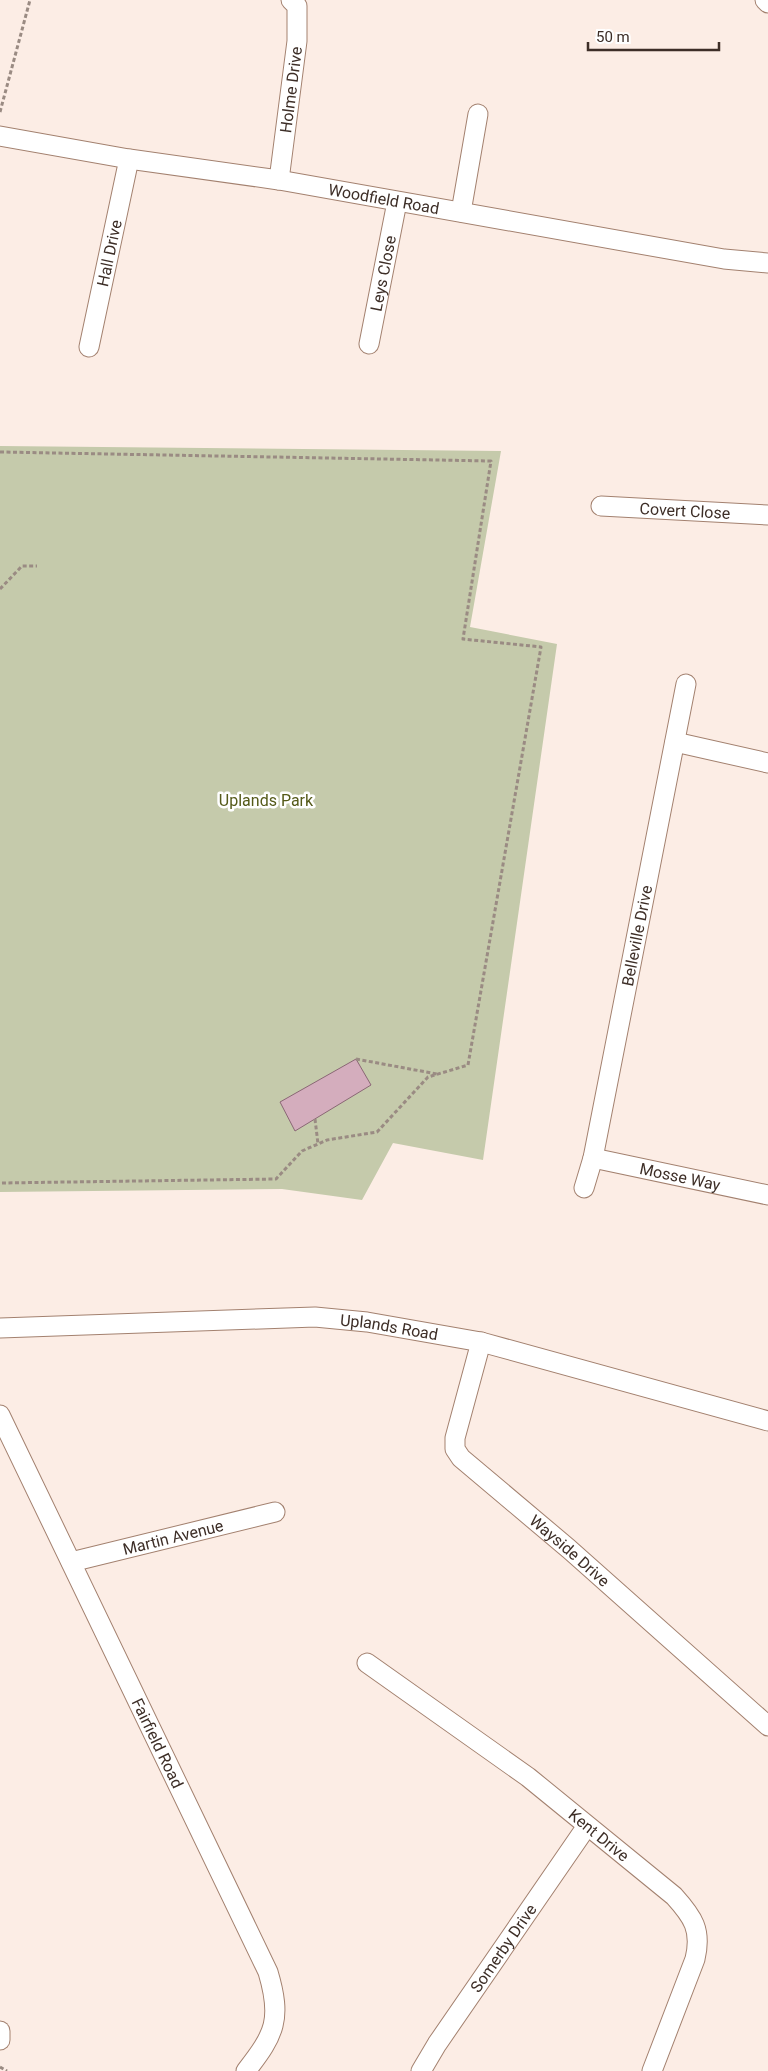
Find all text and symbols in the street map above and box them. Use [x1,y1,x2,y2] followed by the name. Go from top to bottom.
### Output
[588,20,719,52] scale bar
[596,28,630,46] text: 50 m
[276,45,306,134] street label: Holme Drive
[327,179,441,218] street label: Woodfield Road
[93,218,125,288] street label: Hall Drive
[366,234,400,313] street label: Leys Close
[639,499,731,522] street label: Covert Close
[219,791,314,810] park label: Uplands Park
[617,883,656,988] street label: Belleville Drive
[638,1159,723,1194] street label: Mosse Way
[339,1310,440,1344] street label: Uplands Road
[526,1511,614,1590] street label: Wayside Drive
[121,1516,225,1558] street label: Martin Avenue
[128,1695,188,1791] street label: Fairfield Road
[565,1805,633,1865] street label: Kent Drive
[466,1900,540,1996] street label: Somerby Drive

